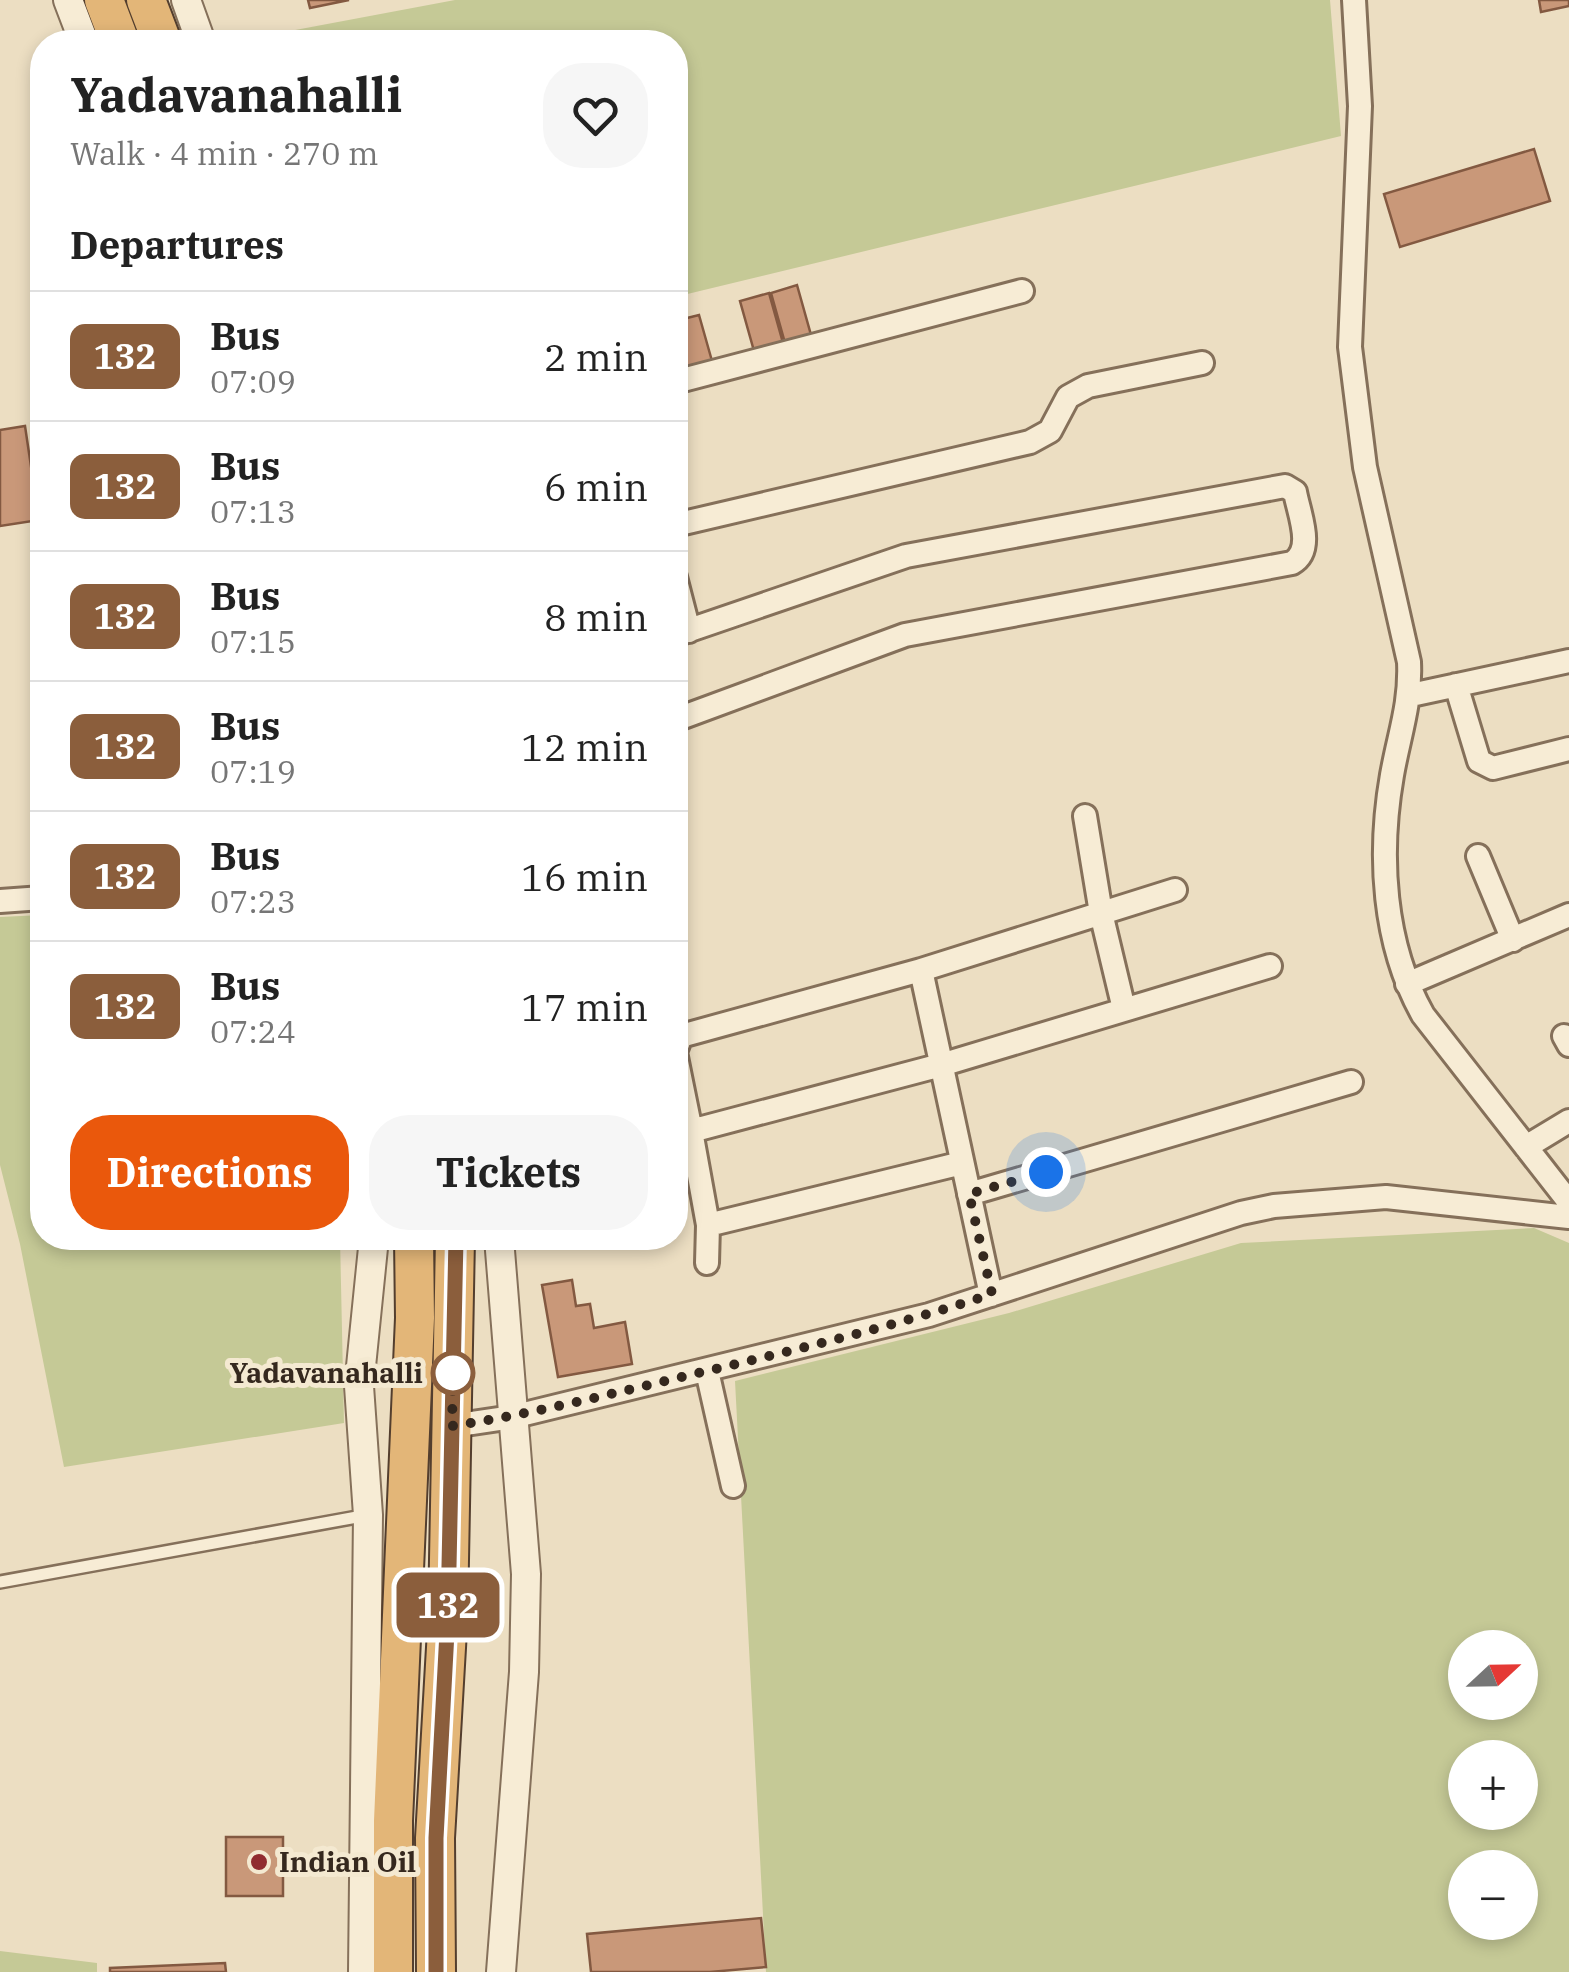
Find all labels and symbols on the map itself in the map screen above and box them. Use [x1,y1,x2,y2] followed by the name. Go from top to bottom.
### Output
[1021,1147,1071,1197] your location
[432,1352,474,1394] marker: Yadavanahalli
[229,1354,423,1391] place label: Yadavanahalli
[390,1572,506,1638] line badge: 132
[1448,1630,1538,1720] north arrow
[279,1843,416,1880] place label: Indian Oil
[248,1851,270,1873] marker: Indian Oil

